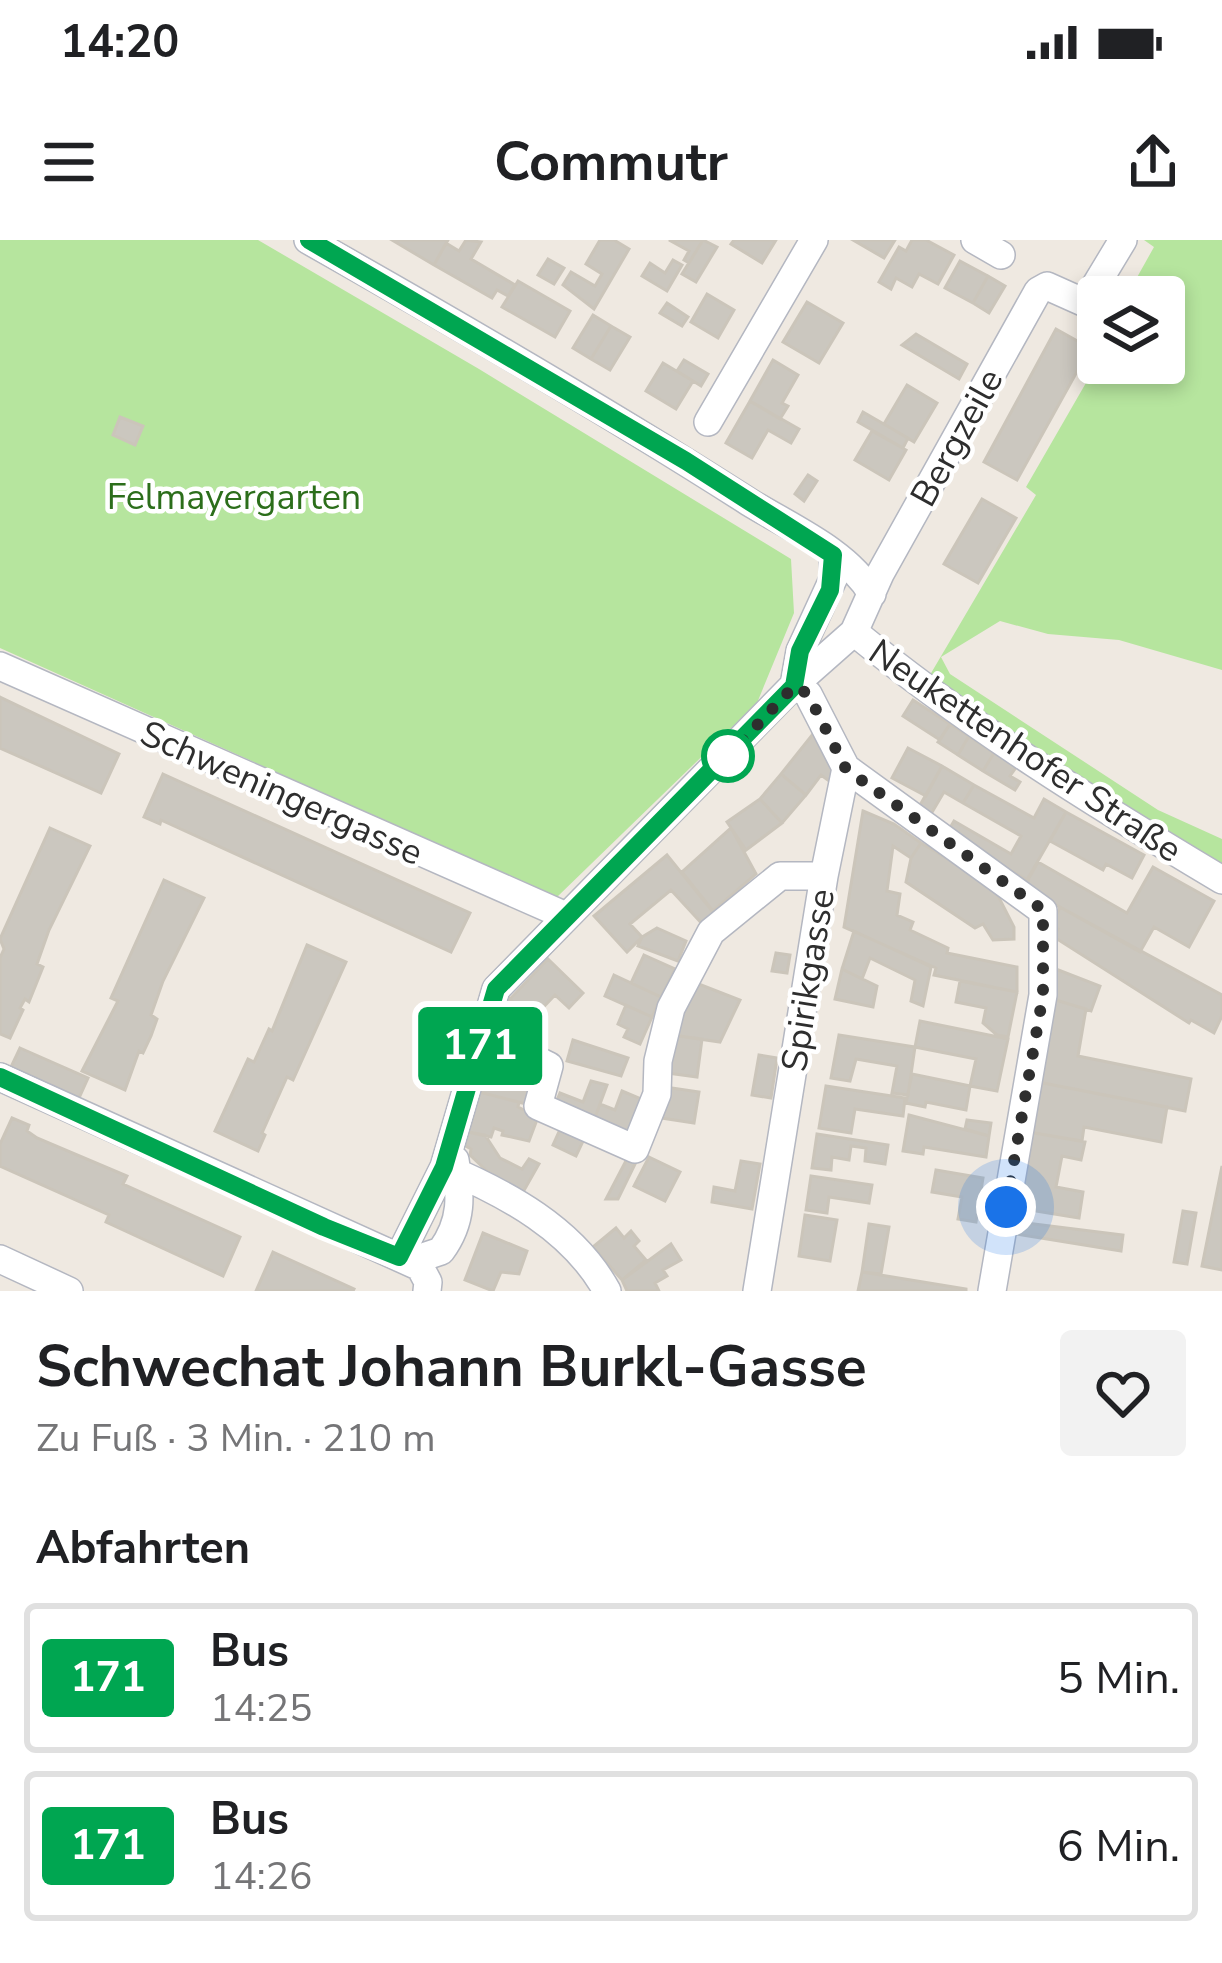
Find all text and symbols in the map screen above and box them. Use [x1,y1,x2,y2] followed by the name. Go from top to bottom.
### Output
[60,12,179,73] text: 14:20
[494,125,728,199] text: Commutr
[36,129,102,195] icon: menu
[1120,129,1186,195] icon: share
[1077,276,1185,384] map controls
[1077,276,1185,384] button: layers
[899,360,1015,516] street label: Bergzeile
[107,473,361,522] park label: Felmayergarten
[859,628,1191,874] street label: Neukettenhofer Straße
[132,709,430,878] street label: Schweningergasse
[703,731,753,781] unlabelled marker
[770,885,847,1075] street label: Spirikgasse
[411,1007,549,1085] line badge: 171
[442,1017,518,1074] text: 171
[976,1177,1036,1237] your location
[36,1328,867,1406] text: Schwechat Johann Burkl-Gasse
[1060,1330,1186,1456] button: heart
[36,1412,436,1465] text: Zu Fuß · 3 Min. · 210 m
[36,1518,250,1579] text: Abfahrten
[210,1621,289,1682] text: Bus
[1057,1648,1180,1709] text: 5 Min.
[70,1649,146,1706] text: 171
[210,1682,313,1735] text: 14:25
[210,1789,289,1850] text: Bus
[1057,1816,1180,1877] text: 6 Min.
[70,1817,146,1874] text: 171
[210,1850,313,1903] text: 14:26

